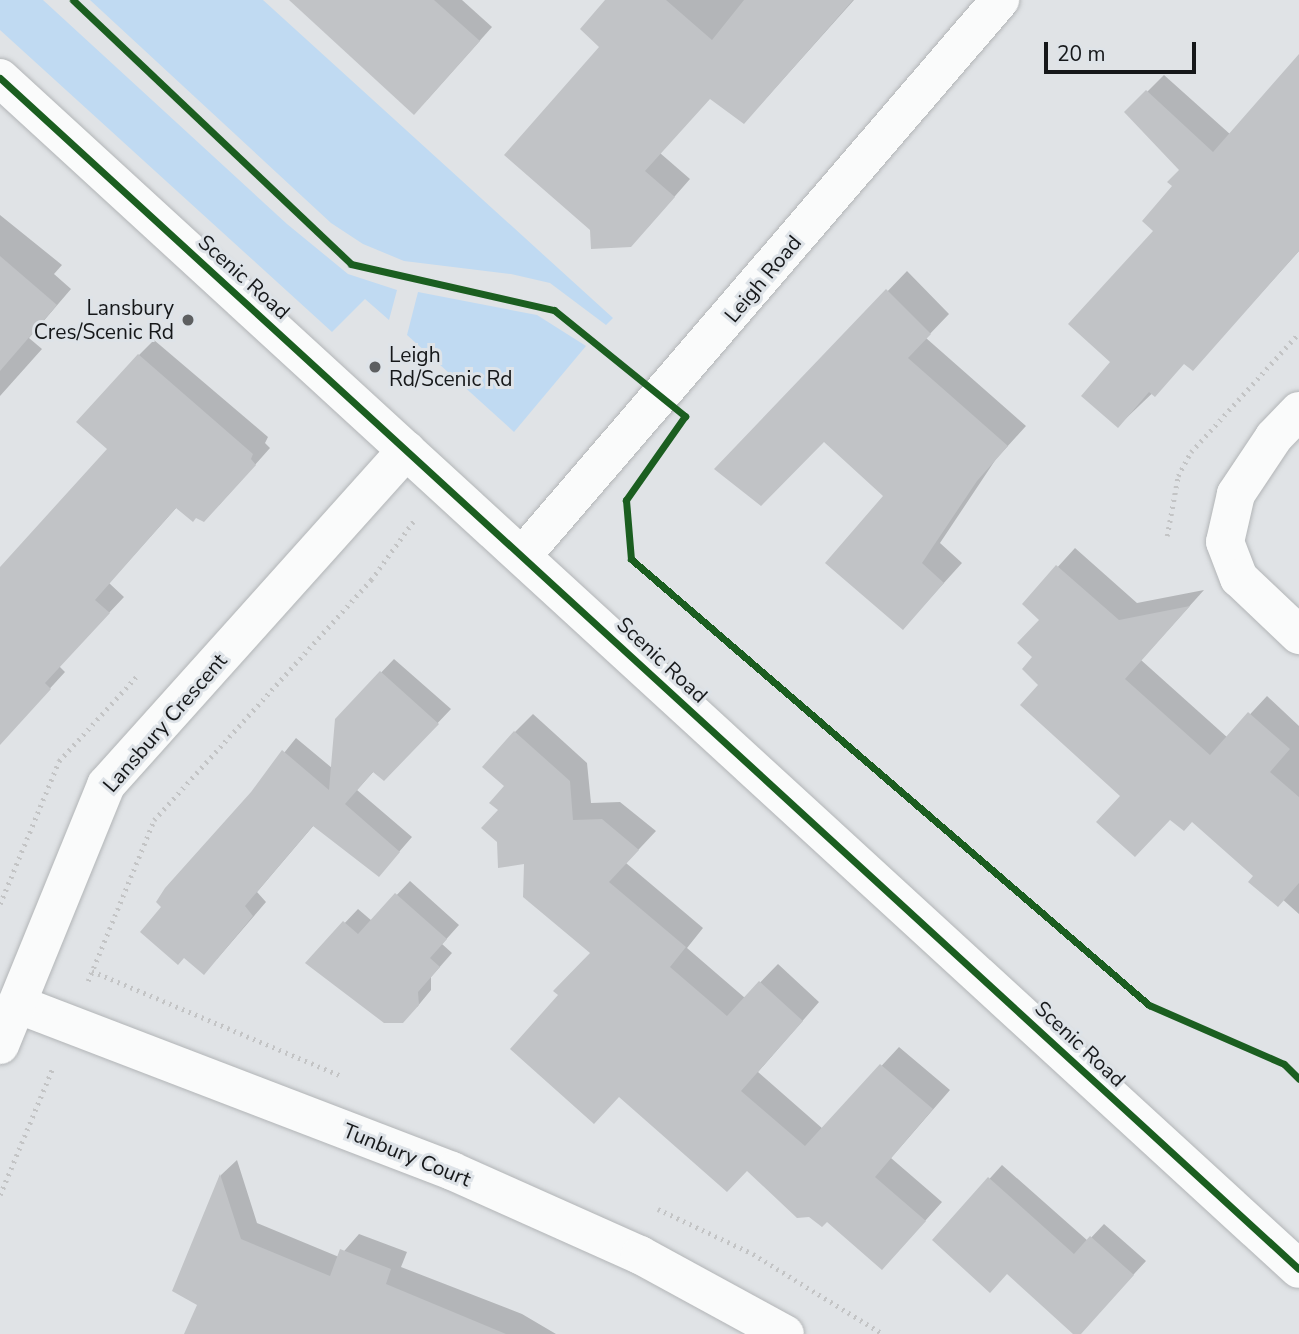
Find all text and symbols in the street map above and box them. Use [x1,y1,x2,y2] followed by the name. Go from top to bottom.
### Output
[1047,28,1199,72] scale bar
[1057,40,1106,68] text: 20 m
[193,229,295,325] street label: Scenic Road
[719,230,807,328] street label: Leigh Road
[34,295,174,345] place label: Lansbury Cres/Scenic Rd
[180,312,196,328] marker: Lansbury Cres/Scenic Rd
[389,342,513,392] place label: Leigh Rd/Scenic Rd
[367,359,383,375] marker: Leigh Rd/Scenic Rd
[612,612,712,708] street label: Scenic Road
[98,648,232,798] street label: Lansbury Crescent
[1030,996,1130,1092] street label: Scenic Road
[339,1118,475,1192] street label: Tunbury Court

